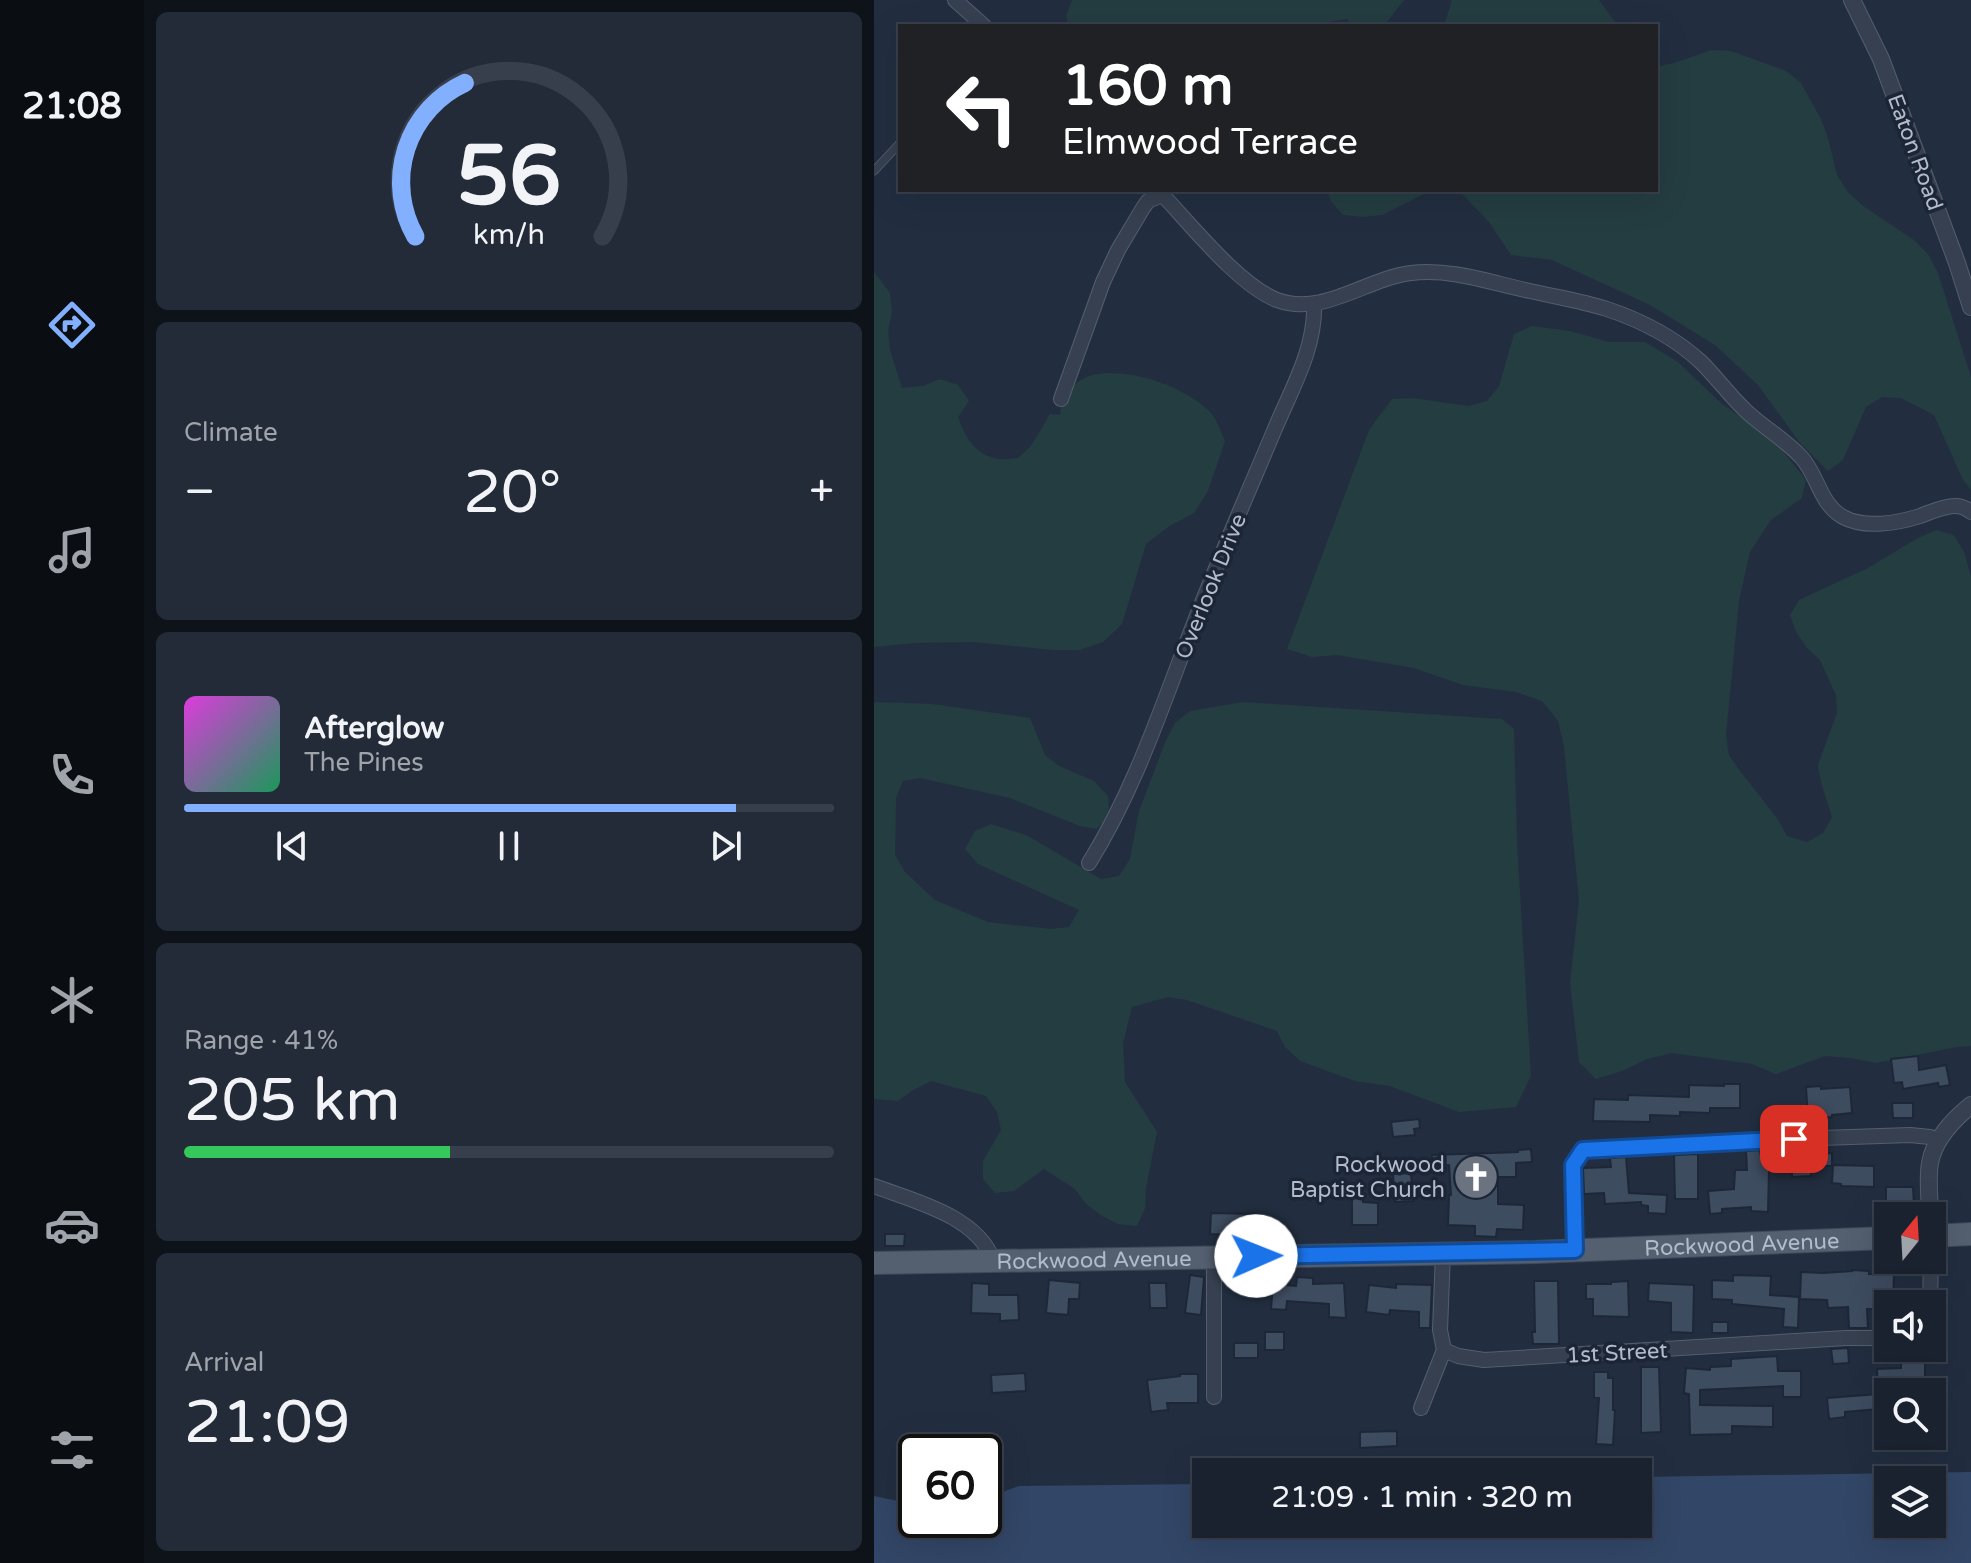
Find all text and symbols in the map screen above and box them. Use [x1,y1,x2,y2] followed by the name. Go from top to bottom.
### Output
[1062,53,1233,120] text: 160 m
[930,56,1034,160] icon: left
[22,85,122,128] text: 21:08
[1882,91,1948,214] street label: Eaton Road
[1062,121,1358,164] text: Elmwood Terrace
[457,127,561,227] text: 56
[473,218,545,252] text: km/h
[44,297,100,353] icon: directions
[184,417,278,448] text: Climate
[463,457,561,529] text: 20°
[184,466,215,519] text: −
[809,466,834,519] text: +
[1170,510,1252,663] street label: Overlook Drive
[44,522,100,578] icon: music
[304,710,444,747] text: Afterglow
[44,747,100,803] icon: phone
[304,747,424,778] text: The Pines
[270,824,314,868] icon: previous
[487,824,531,868] icon: pause
[704,824,748,868] icon: next
[44,972,100,1028] icon: climate
[184,1025,338,1056] text: Range · 41%
[184,1065,400,1137] text: 205 km
[1760,1105,1828,1173] pin
[1772,1117,1816,1161] icon: arrive
[1290,1152,1445,1203] place label: Rockwood Baptist Church
[1452,1153,1500,1201] church icon: Rockwood Baptist Church
[44,1197,100,1253] icon: car
[1874,1202,1946,1274] north arrow
[1874,1202,1946,1538] map controls
[1214,1214,1298,1298] position arrow
[1644,1228,1840,1262] street label: Rockwood Avenue
[996,1246,1192,1275] street label: Rockwood Avenue
[1874,1290,1946,1362] button: sound
[1566,1337,1668,1369] street label: 1st Street
[184,1347,264,1378] text: Arrival
[1874,1378,1946,1450] button: search
[184,1387,350,1459] text: 21:09
[44,1422,100,1478] icon: filters
[898,1434,1002,1538] speed limit sign: 60
[1874,1466,1946,1538] button: layers
[1271,1479,1573,1516] text: 21:09 · 1 min · 320 m

